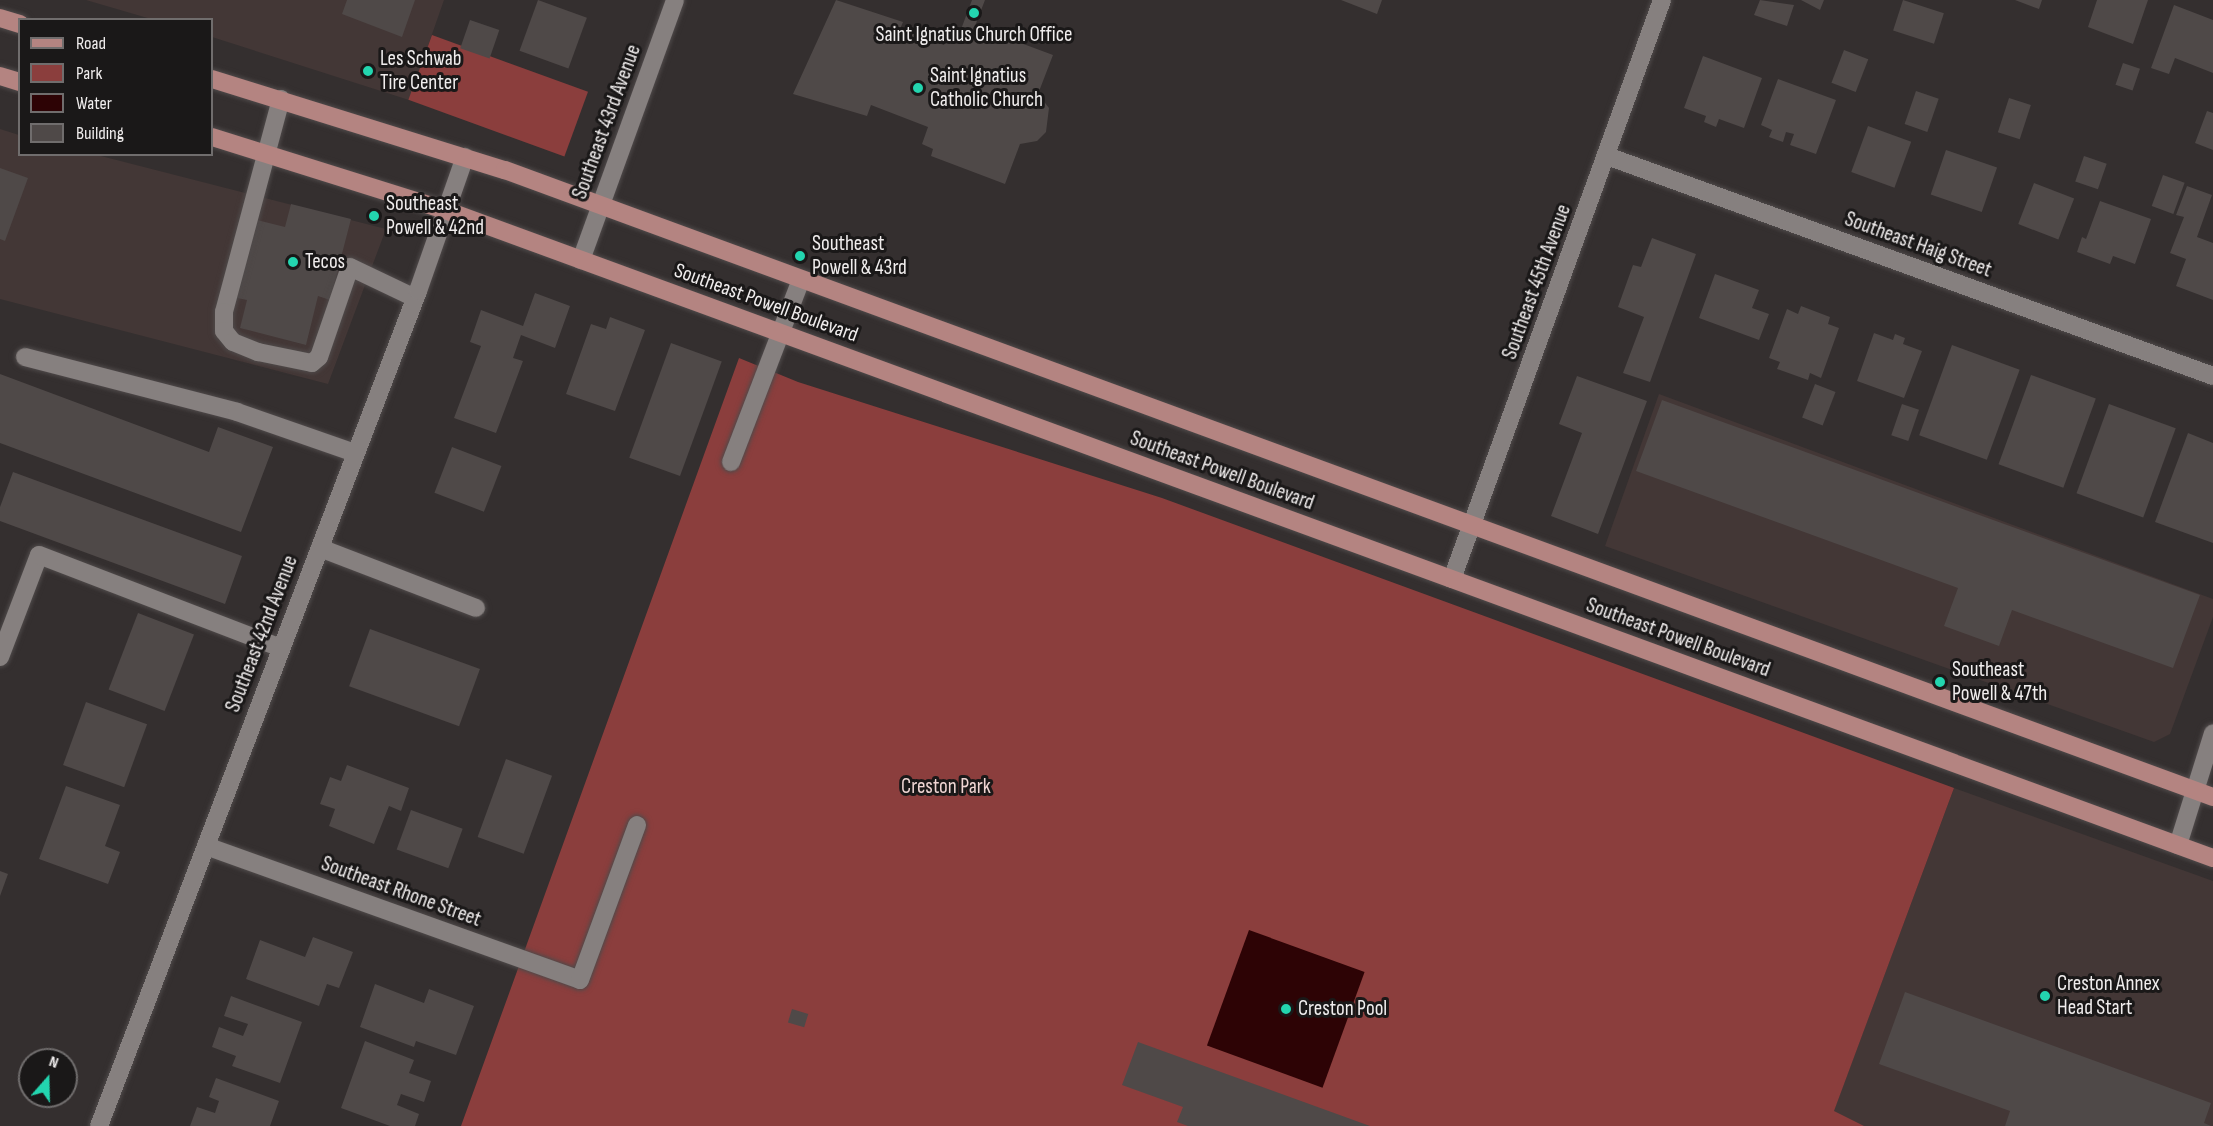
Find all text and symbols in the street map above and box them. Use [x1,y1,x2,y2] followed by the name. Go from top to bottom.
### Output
[967,6,981,20] marker: Saint Ignatius Church Office
[18,18,213,156] legend
[876,22,1072,48] place label: Saint Ignatius Church Office
[76,33,106,54] text: Road
[567,41,647,203] street label: Southeast 43rd Avenue
[380,46,462,96] place label: Les Schwab Tire Center
[76,63,102,84] text: Park
[930,63,1043,113] place label: Saint Ignatius Catholic Church
[361,64,375,78] marker: Les Schwab Tire Center
[911,81,925,95] marker: Saint Ignatius Catholic Church
[76,93,112,114] text: Water
[76,123,124,144] text: Building
[386,191,484,241] place label: Southeast Powell & 42nd
[1497,201,1577,363] street label: Southeast 45th Avenue
[1841,207,1995,283] street label: Southeast Haig Street
[367,209,381,223] marker: Southeast Powell & 42nd
[812,231,907,281] place label: Southeast Powell & 43rd
[305,249,345,275] place label: Tecos
[793,249,807,263] marker: Southeast Powell & 43rd
[286,255,300,269] marker: Tecos
[671,258,861,348] street label: Southeast Powell Boulevard
[1127,426,1317,516] street label: Southeast Powell Boulevard
[221,552,303,716] street label: Southeast 42nd Avenue
[1583,593,1773,683] street label: Southeast Powell Boulevard
[1952,657,2047,707] place label: Southeast Powell & 47th
[1933,675,1947,689] marker: Southeast Powell & 47th
[901,774,991,800] park label: Creston Park
[318,851,484,933] street label: Southeast Rhone Street
[2057,971,2160,1021] place label: Creston Annex Head Start
[2038,989,2052,1003] marker: Creston Annex Head Start
[1298,996,1387,1022] place label: Creston Pool
[1279,1002,1293,1016] marker: Creston Pool
[18,1048,78,1108] north arrow
[46,1052,61,1073] text: N

